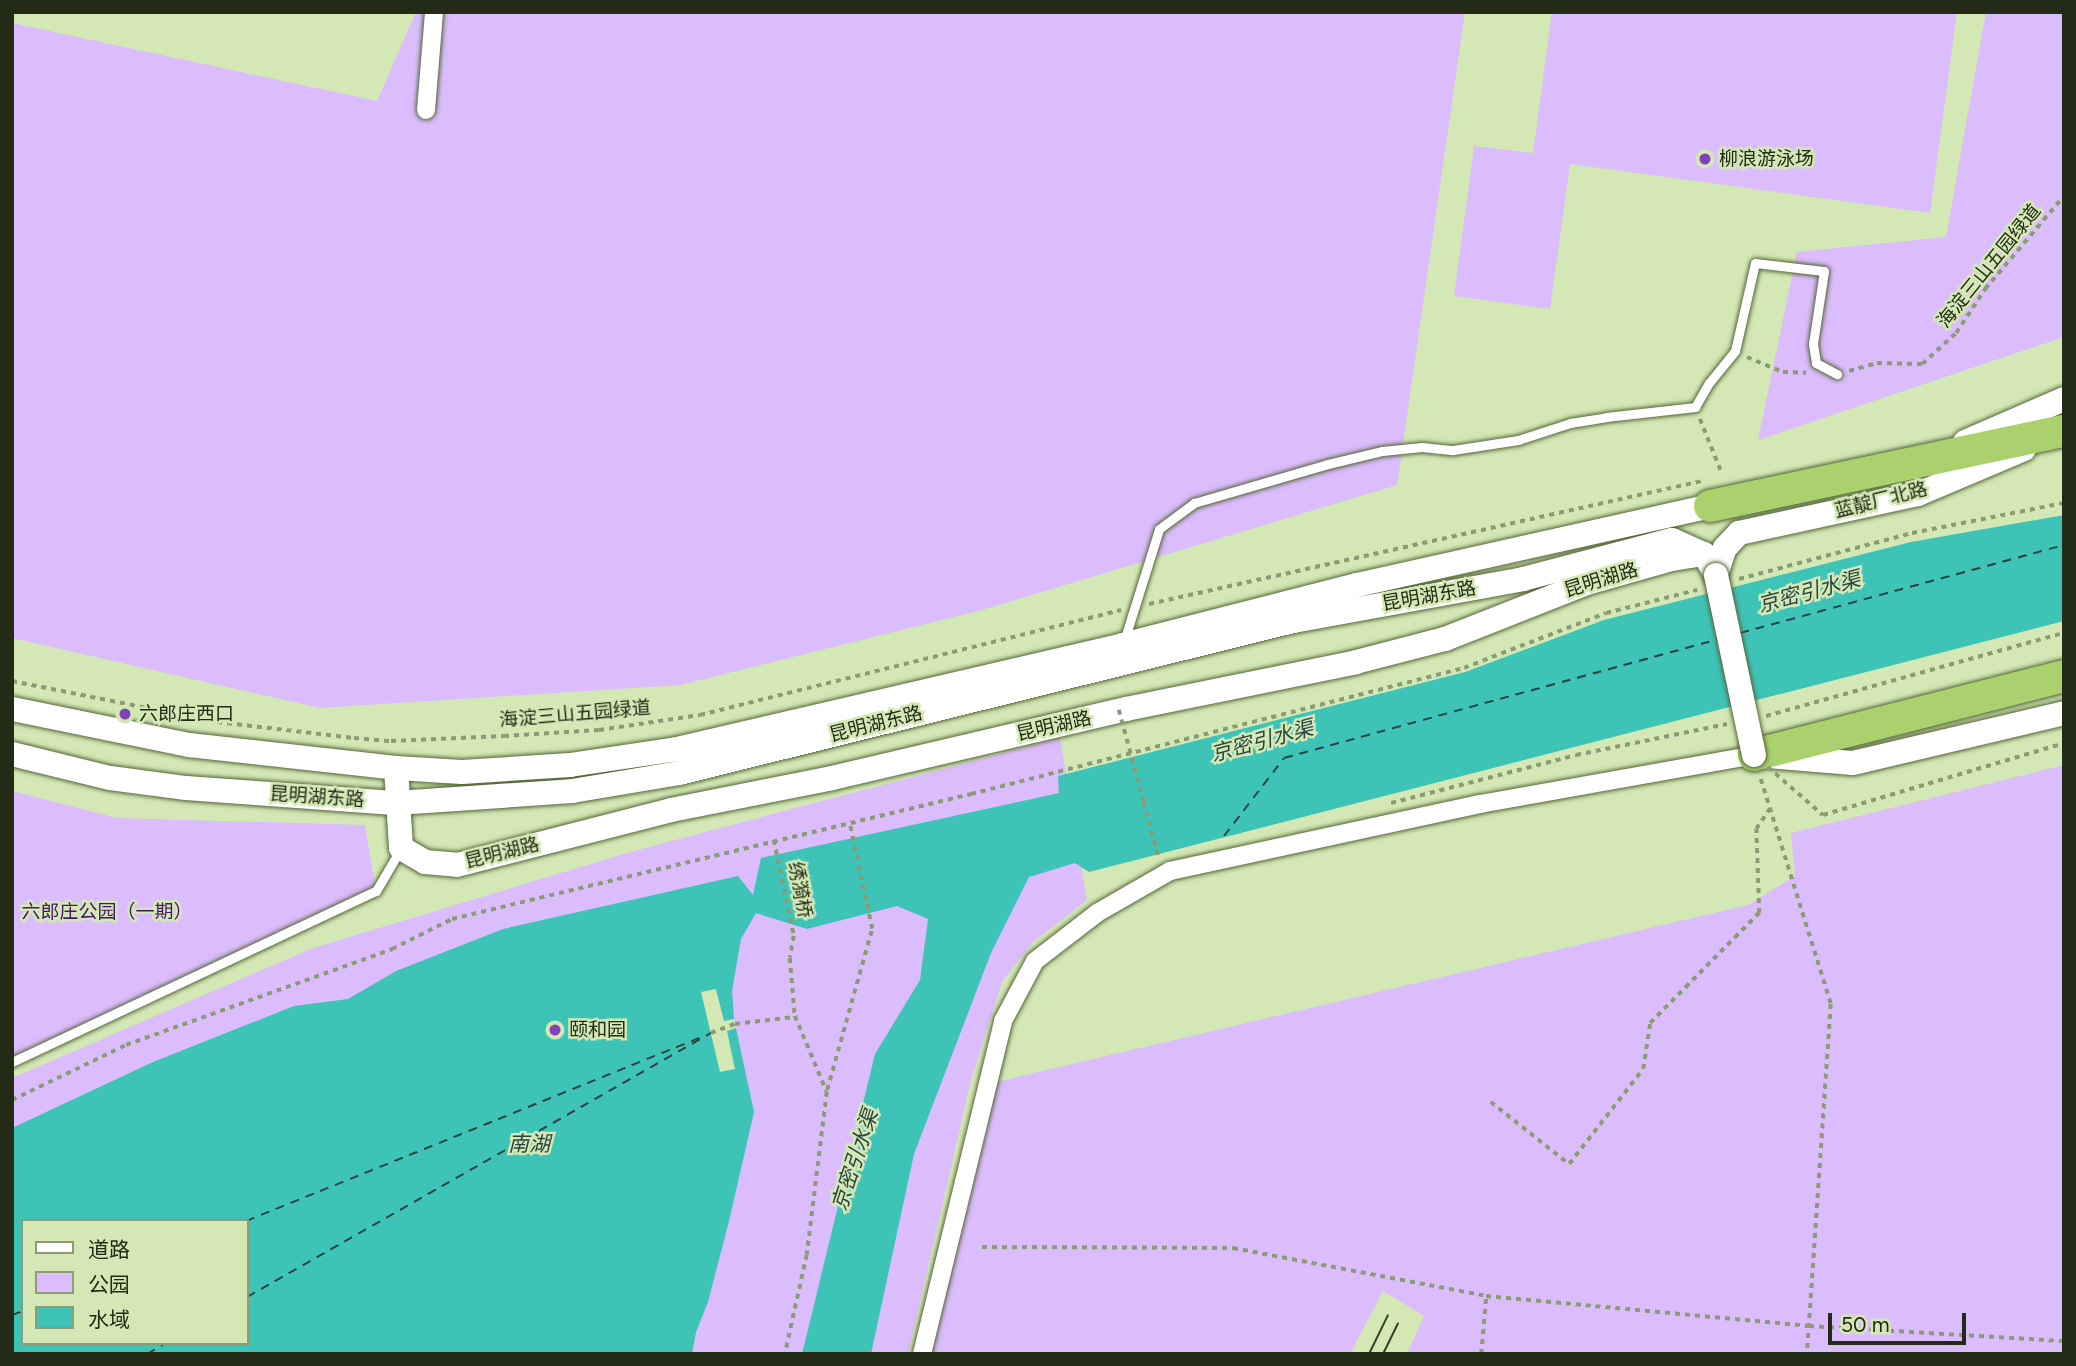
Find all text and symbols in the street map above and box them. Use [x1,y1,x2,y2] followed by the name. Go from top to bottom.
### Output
[1719,148,1814,170] place label: 柳浪游泳场
[1697,151,1713,167] marker: 柳浪游泳场
[1932,200,2046,332] street label: 海淀三山五园绿道
[1832,477,1930,523] street label: 蓝靛厂北路
[1561,558,1641,602] street label: 昆明湖路
[1755,566,1863,618] water label: 京密引水渠
[1380,577,1478,615] street label: 昆明湖东路
[498,696,652,732] street label: 海淀三山五园绿道
[827,701,925,747] street label: 昆明湖东路
[139,703,234,725] place label: 六郎庄西口
[117,706,133,722] marker: 六郎庄西口
[1014,706,1094,746] street label: 昆明湖路
[1208,715,1316,767] water label: 京密引水渠
[269,782,365,812] street label: 昆明湖东路
[462,833,542,873] street label: 昆明湖路
[784,860,816,920] street label: 绣漪桥
[22,901,192,923] park label: 六郎庄公园（一期）
[569,1019,626,1041] place label: 颐和园
[547,1022,563,1038] marker: 颐和园
[827,1106,883,1214] water label: 京密引水渠
[508,1131,550,1157] water label: 南湖
[21,1219,248,1345] legend
[88,1237,130,1262] text: 道路
[88,1272,130,1297] text: 公园
[1831,1300,1969,1344] scale bar
[88,1307,130,1332] text: 水域
[1841,1312,1890,1337] text: 50 m

